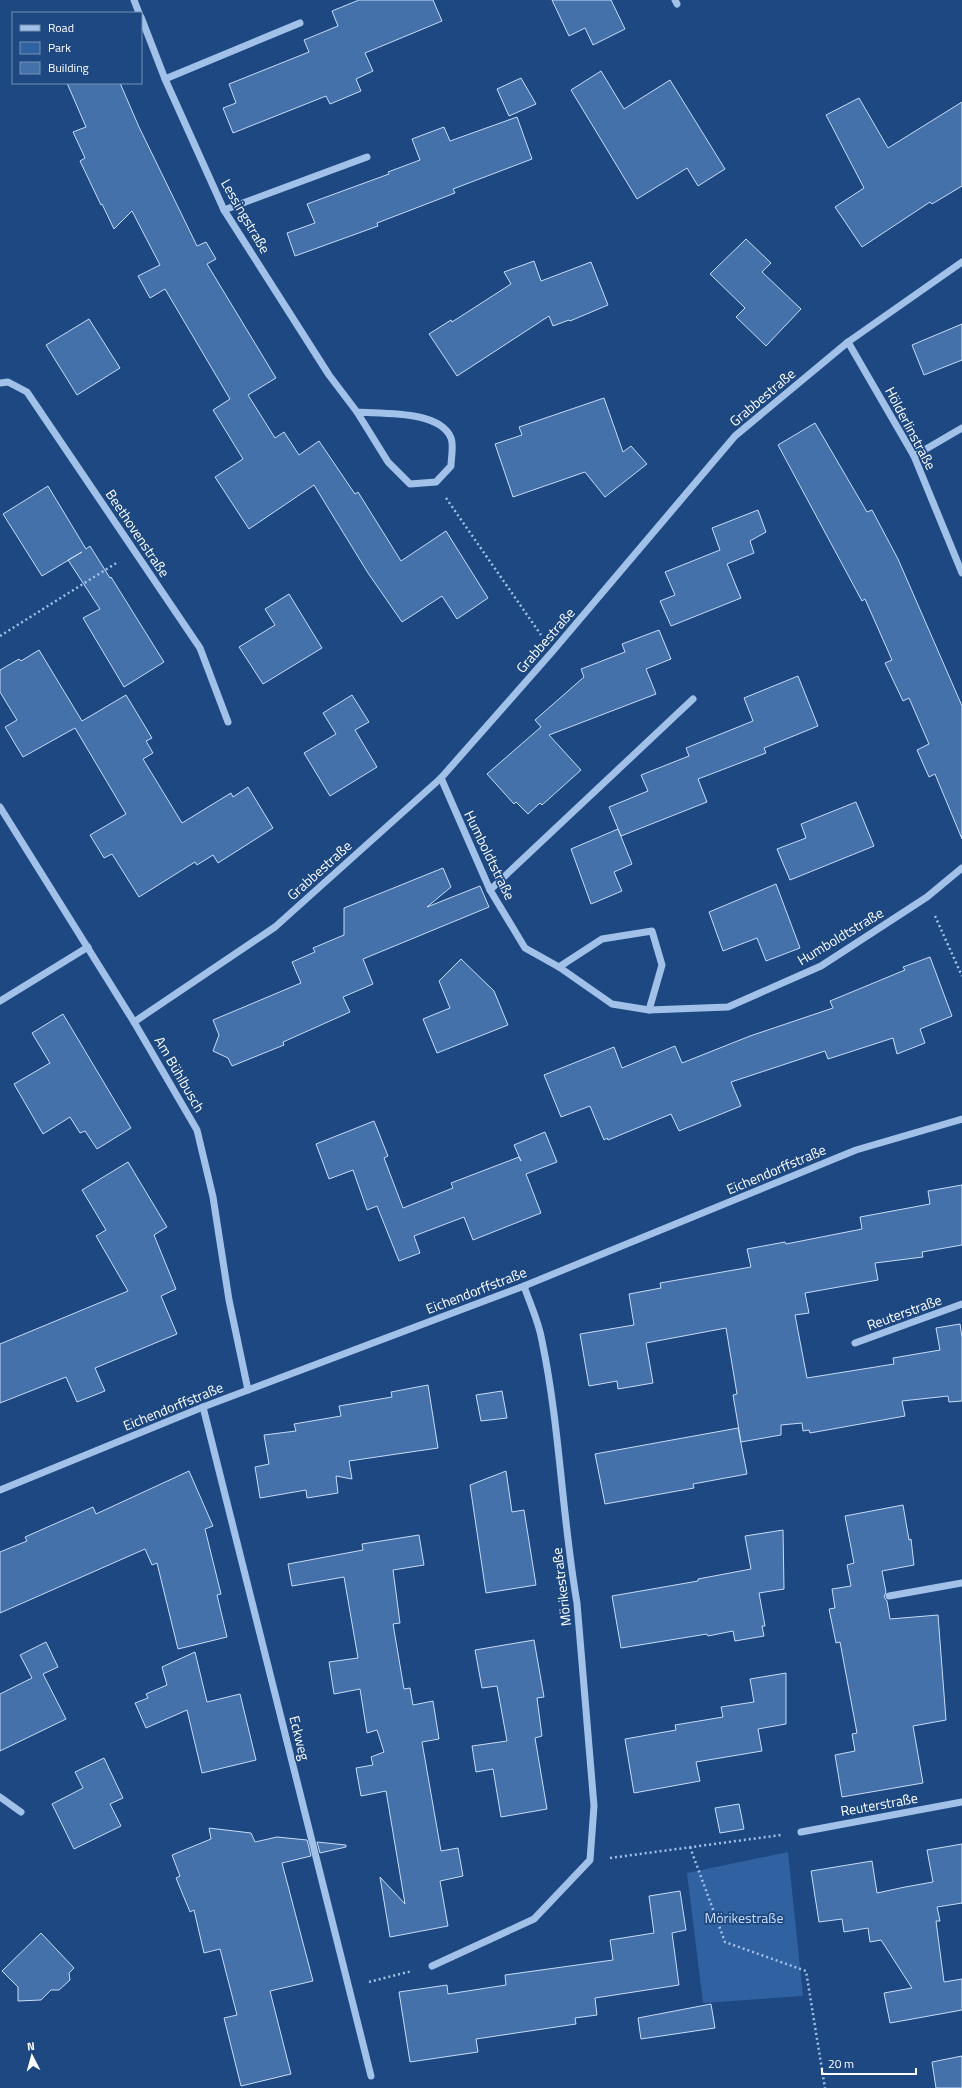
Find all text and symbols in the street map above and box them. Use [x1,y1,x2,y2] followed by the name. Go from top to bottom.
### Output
[12,12,142,84] legend
[48,18,74,37] text: Road
[48,38,71,57] text: Park
[48,58,89,77] text: Building
[216,175,276,257] street label: Lessingstraße
[724,363,800,431] street label: Grabbestraße
[880,383,942,473] street label: Hölderlinstraße
[101,485,175,581] street label: Beethovenstraße
[511,603,579,677] street label: Grabbestraße
[459,807,521,903] street label: Humboldtstraße
[282,835,356,905] street label: Grabbestraße
[793,902,887,970] street label: Humboldtstraße
[150,1032,210,1116] street label: Am Bühlbusch
[723,1139,829,1199] street label: Eichendorffstraße
[423,1261,529,1319] street label: Eichendorffstraße
[864,1289,944,1335] street label: Reuterstraße
[120,1376,226,1436] street label: Eichendorffstraße
[546,1547,576,1627] street label: Mörikestraße
[284,1713,316,1763] street label: Eckweg
[839,1787,919,1821] street label: Reuterstraße
[705,1907,783,1928] park label: Mörikestraße
[12,2036,52,2076] north arrow
[26,2038,36,2054] text: N
[822,2050,916,2076] scale bar
[828,2054,854,2073] text: 20 m

